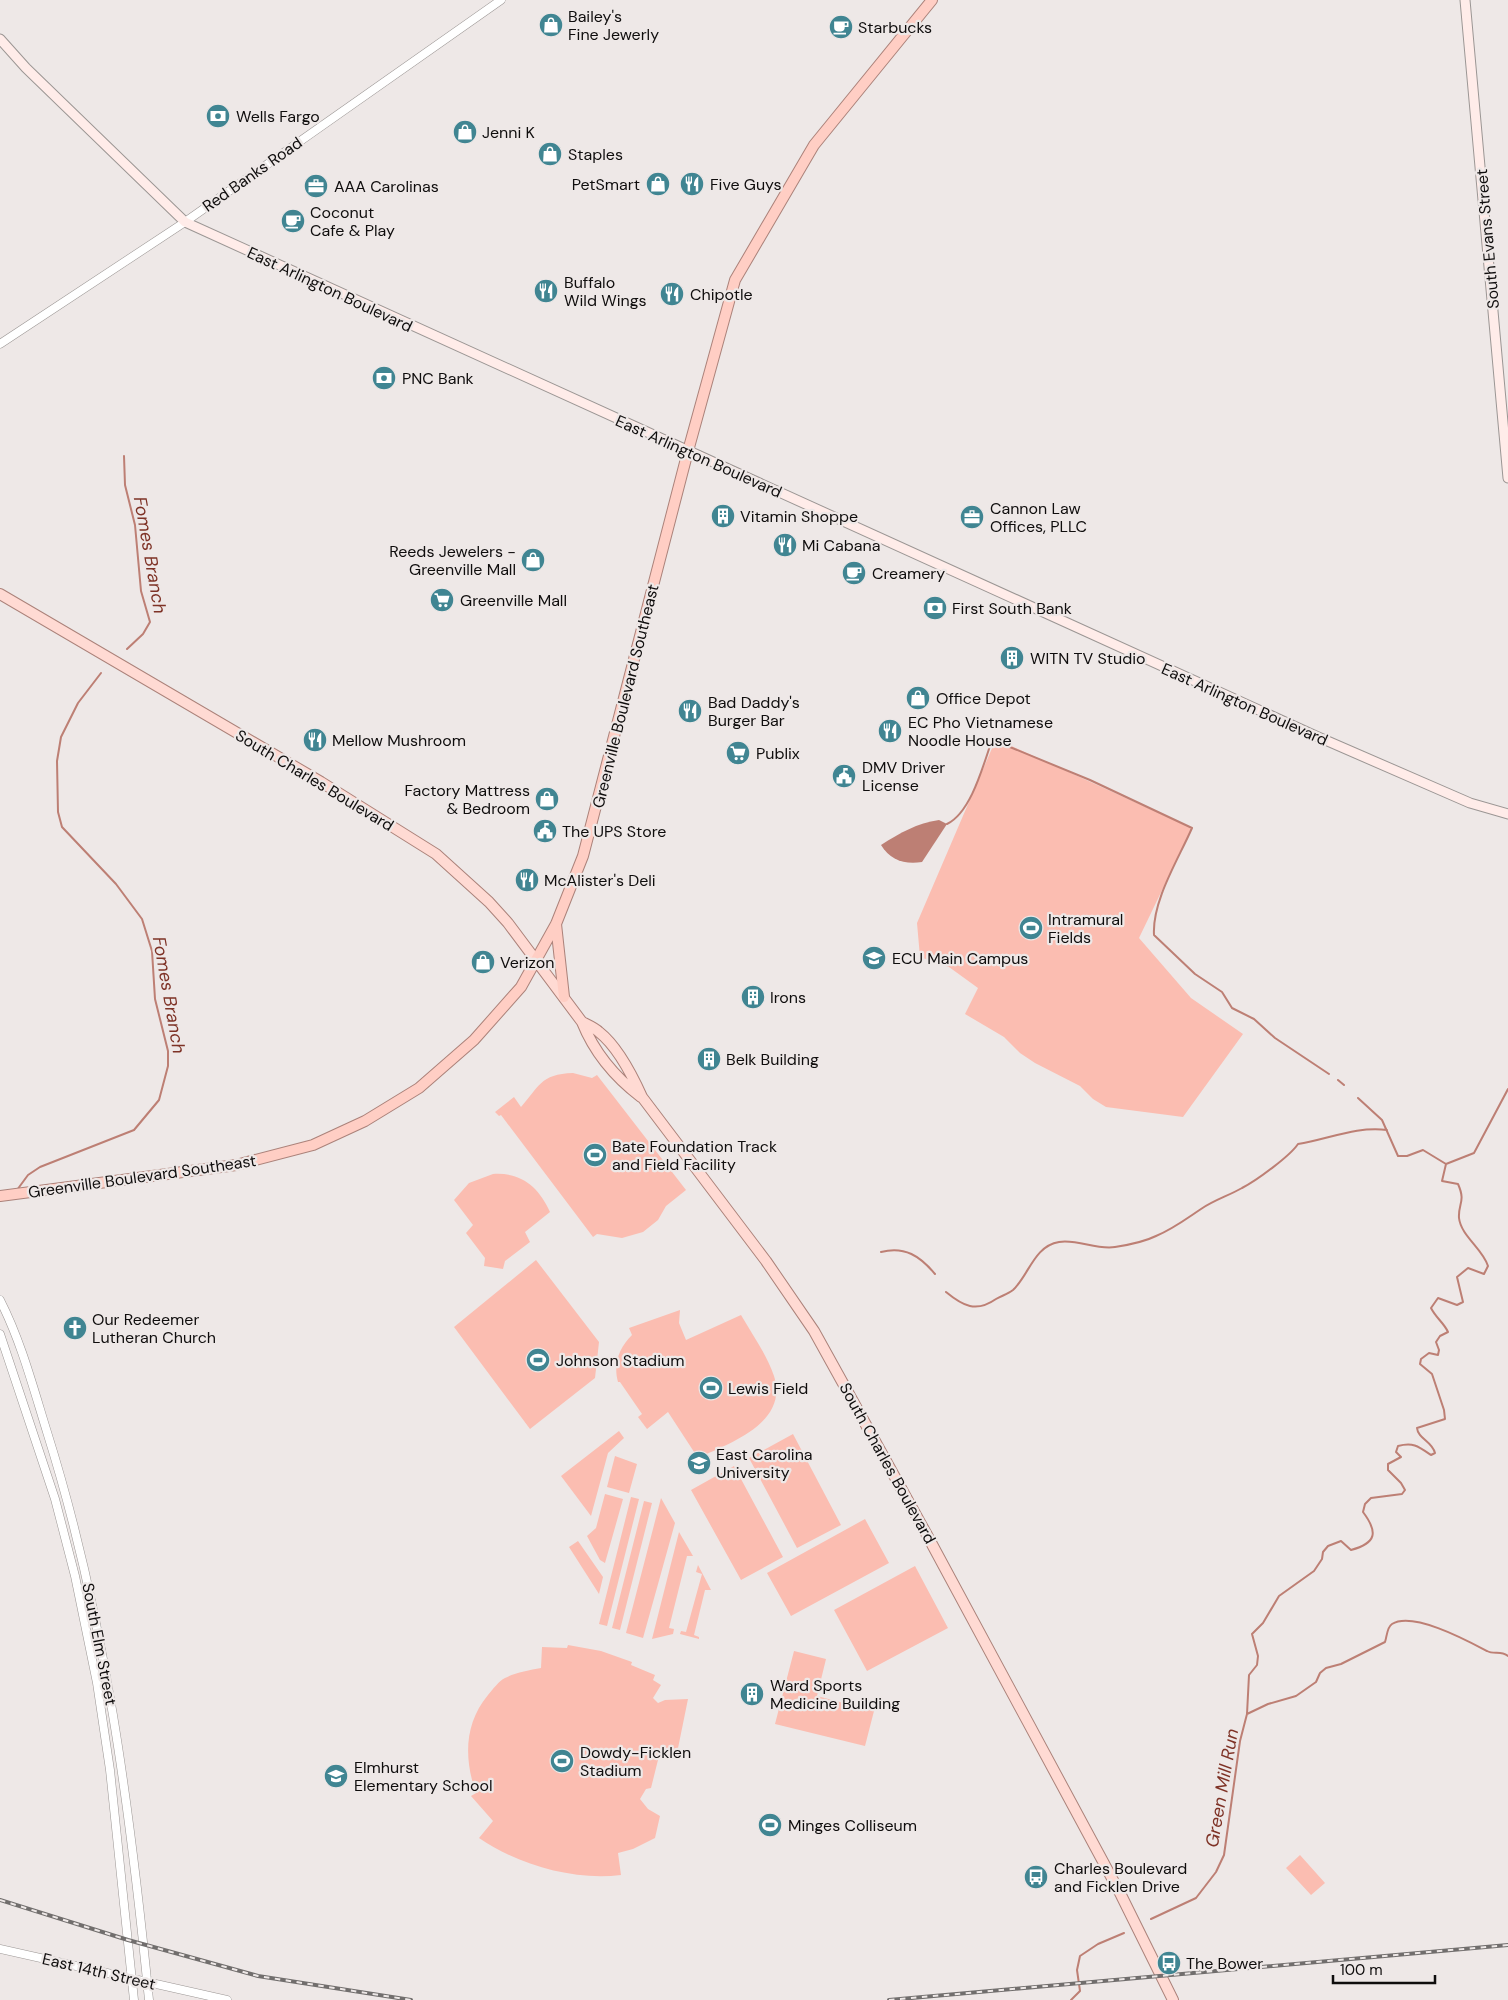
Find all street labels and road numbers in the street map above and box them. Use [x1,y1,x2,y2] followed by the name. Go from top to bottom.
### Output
[198,132,306,217] street label: Red Banks Road
[1471,168,1504,310] street label: South Evans Street
[244,242,416,337] street label: East Arlington Boulevard
[612,410,785,503] street label: East Arlington Boulevard
[587,582,664,810] street label: Greenville Boulevard Southeast
[1158,658,1331,751] street label: East Arlington Boulevard
[232,725,398,836] street label: South Charles Boulevard
[27,1150,257,1203] street label: Greenville Boulevard Southeast
[835,1379,941,1547] street label: South Charles Boulevard
[77,1581,122,1707] street label: South Elm Street
[40,1948,158,1995] street label: East 14th Street

